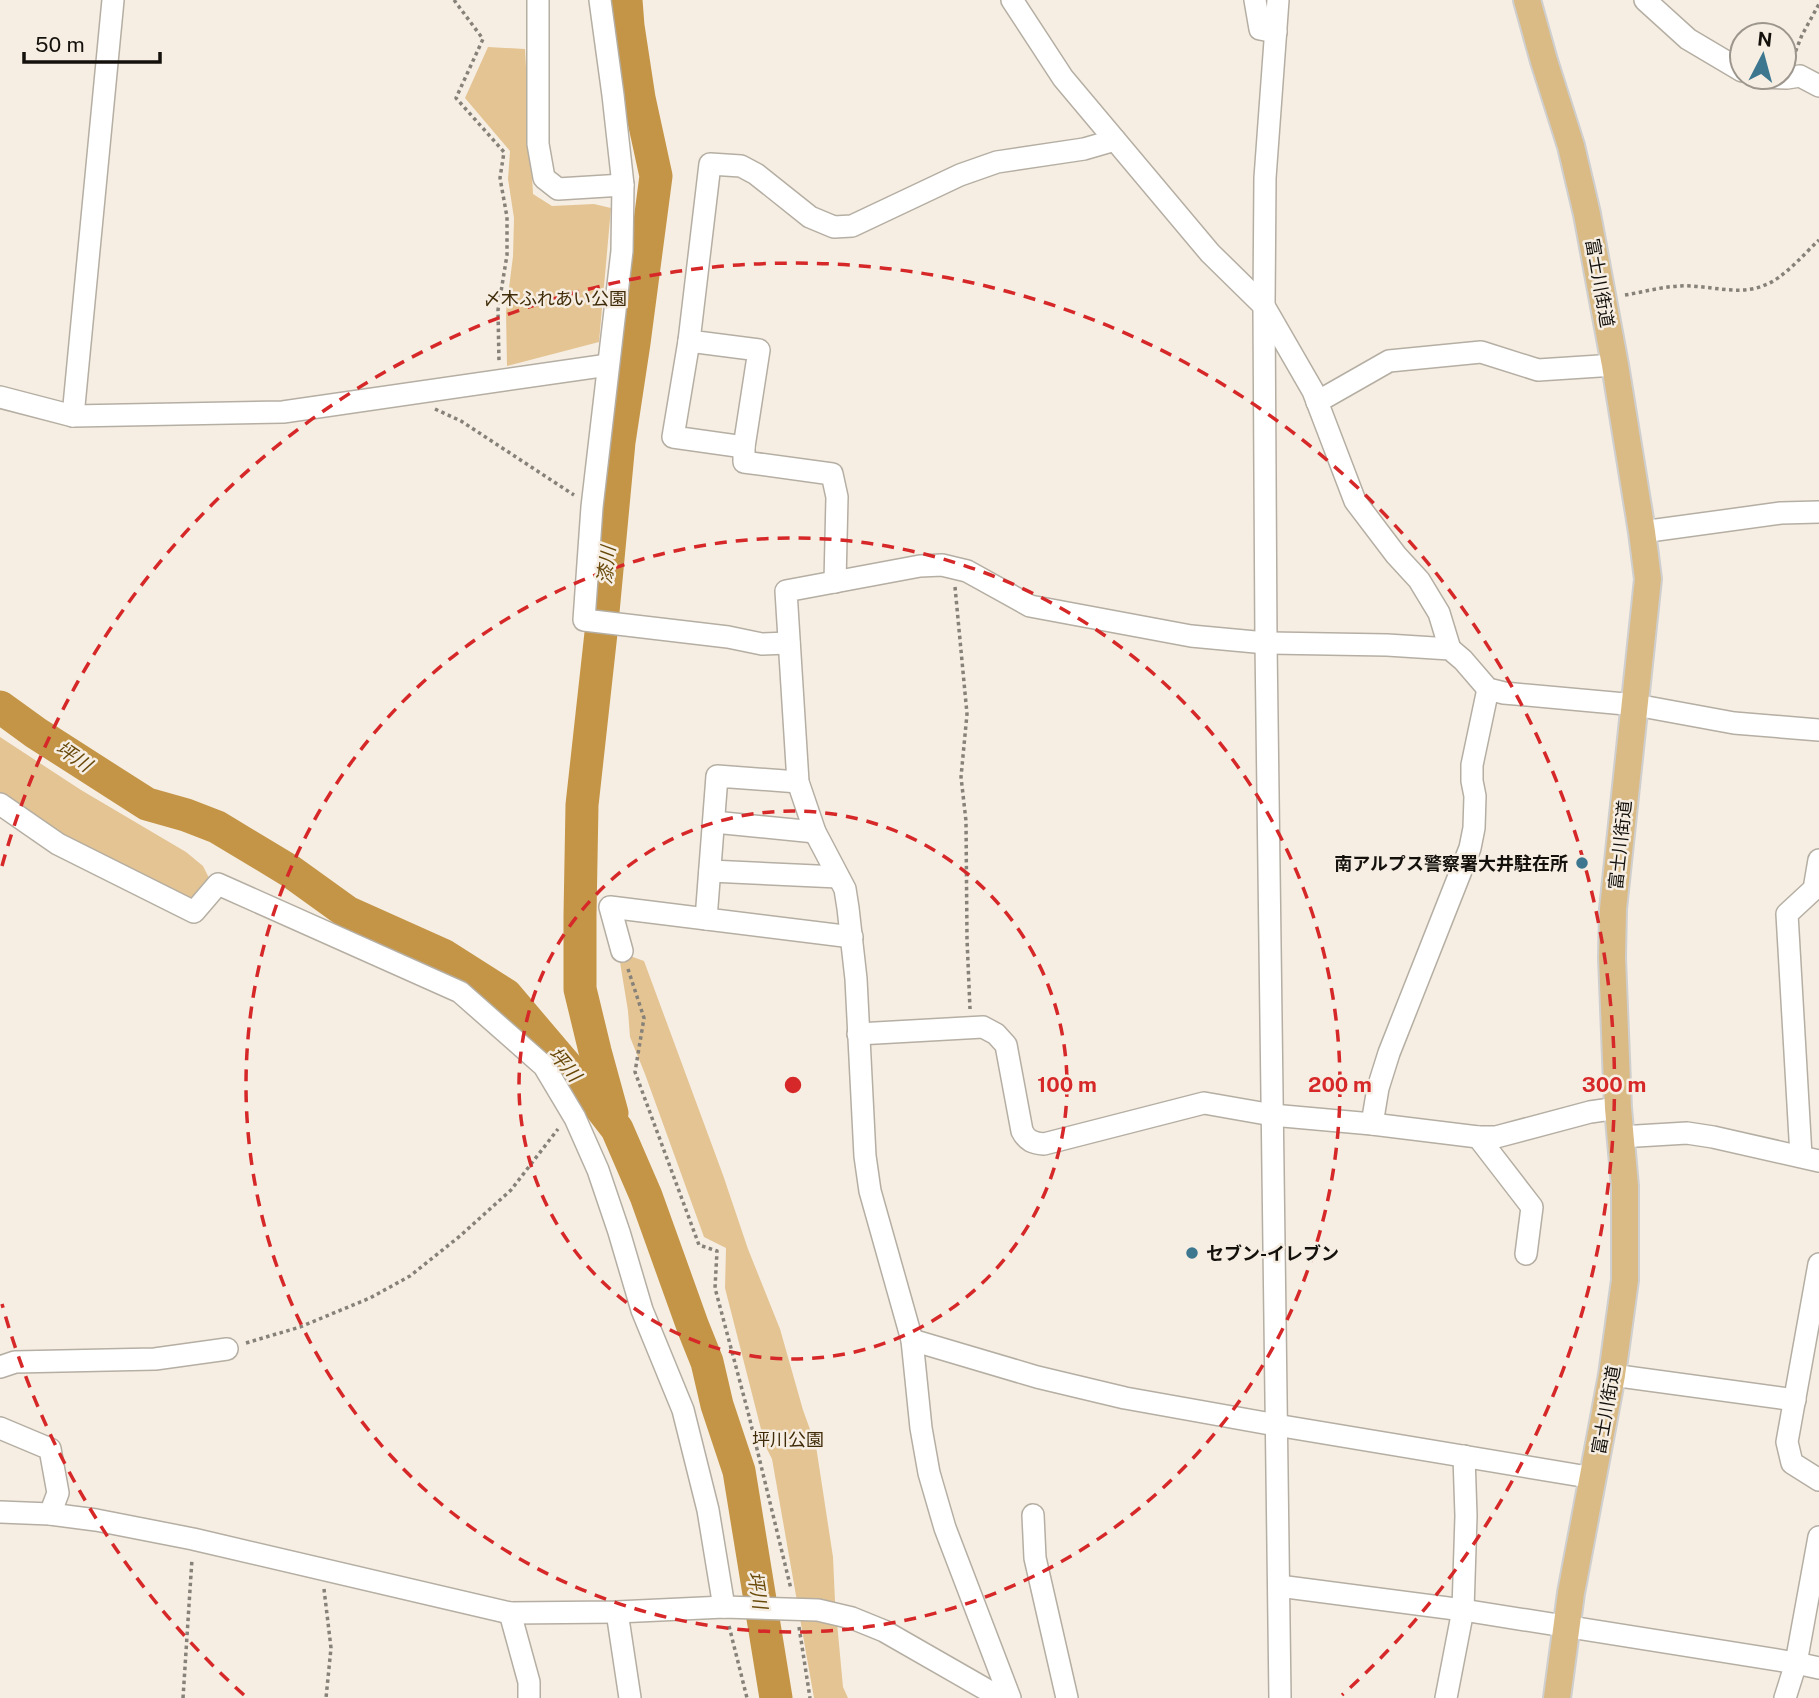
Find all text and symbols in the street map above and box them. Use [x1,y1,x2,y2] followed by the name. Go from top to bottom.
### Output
[24,21,161,65] scale bar
[1728,21,1798,91] north arrow
[1756,27,1773,51] text: N
[35,32,85,57] text: 50 m
[1582,237,1618,329] street label: 富士川街道
[483,288,627,309] park label: 〆木ふれあい公園
[593,543,619,585] water label: 漆川
[52,736,98,777] water label: 坪川
[1605,799,1635,891] street label: 富士川街道
[1334,853,1568,874] place label: 南アルプス警察署大井駐在所
[1574,855,1590,871] marker: 南アルプス警察署大井駐在所
[544,1042,587,1087] water label: 坪川
[1037,1072,1097,1097] text: 100 m
[1308,1072,1372,1097] text: 200 m
[1582,1072,1646,1097] text: 300 m
[781,1073,805,1097] centre of rings
[1206,1243,1339,1264] place label: セブン-イレブン
[1184,1245,1200,1261] marker: セブン-イレブン
[1588,1364,1624,1456] street label: 富士川街道
[752,1429,824,1450] park label: 坪川公園
[744,1570,772,1612] water label: 坪川

